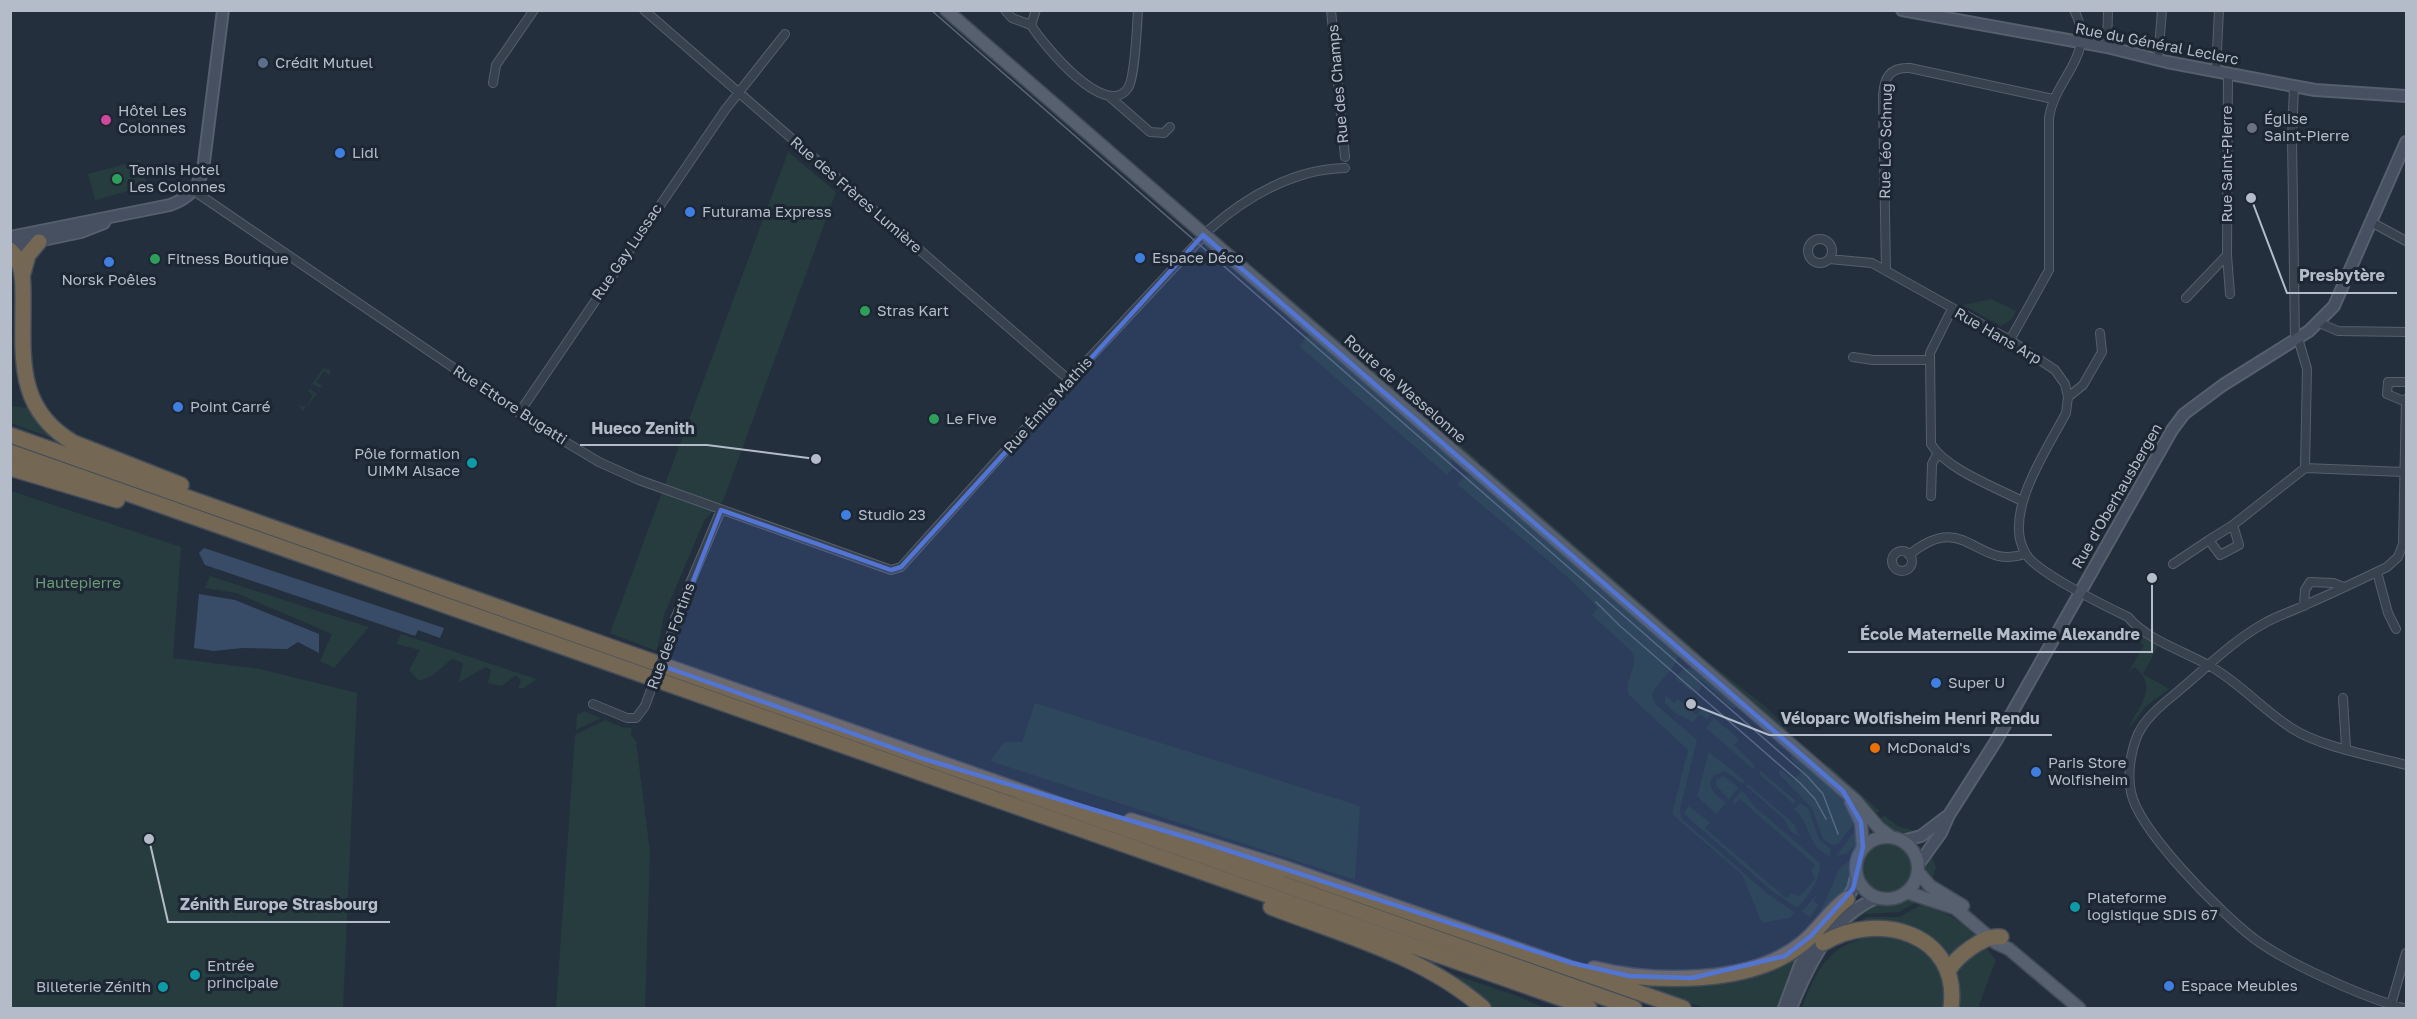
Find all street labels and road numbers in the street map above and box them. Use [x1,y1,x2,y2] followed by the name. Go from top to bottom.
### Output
[2074,18,2240,68] street label: Rue du Général Leclerc
[1323,24,1351,144] street label: Rue des Champs
[1875,83,1895,199] street label: Rue Léo Schnug
[2217,105,2235,222] street label: Rue Saint-Pierre
[787,132,926,256] street label: Rue des Frères Lumière
[587,200,665,303] street label: Rue Gay Lussac
[1952,303,2045,367] street label: Rue Hans Arp
[1341,330,1471,446] street label: Route de Wasselonne
[999,352,1095,456] street label: Rue Émile Mathis
[450,361,571,448] street label: Rue Ettore Bugatti
[2067,420,2165,571] street label: Rue d'Oberhausbergen
[642,580,698,691] street label: Rue des Fortins

